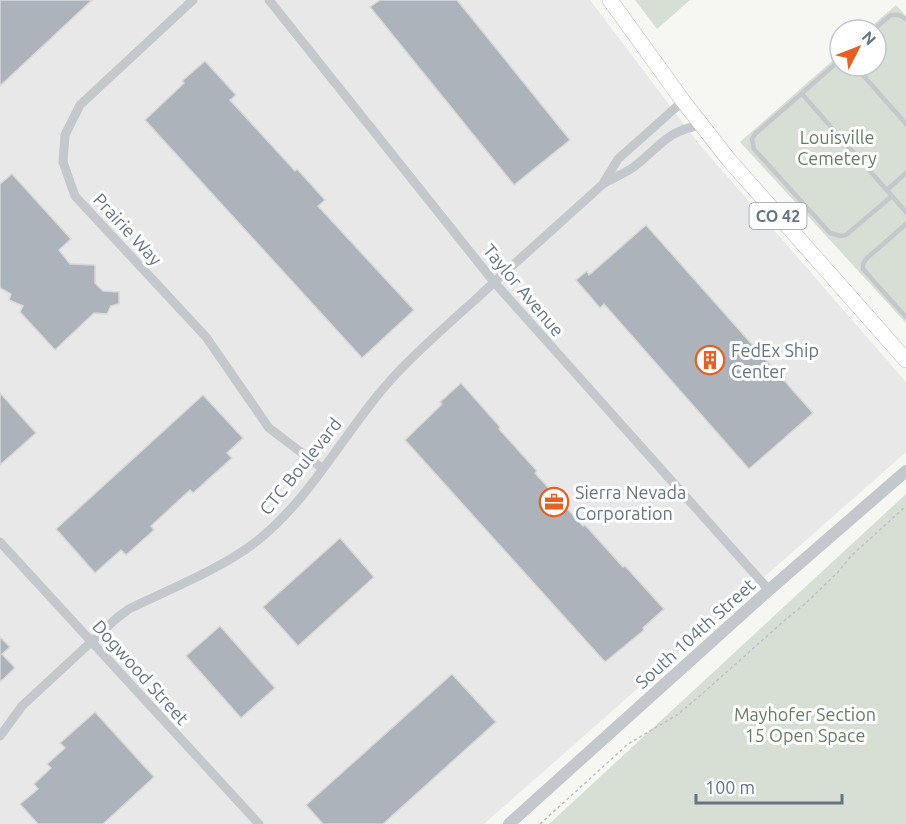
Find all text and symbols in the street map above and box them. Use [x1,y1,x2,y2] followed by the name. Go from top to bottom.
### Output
[828,18,888,78] north arrow
[858,28,880,48] text: N
[797,127,877,168] park label: Louisville Cemetery
[90,189,166,269] street label: Prairie Way
[750,203,806,229] road number: CO 42
[480,240,568,340] street label: Taylor Avenue
[731,340,819,381] place label: FedEx Ship Center
[694,344,726,376] building icon: FedEx Ship Center
[255,414,345,518] street label: CTC Boulevard
[575,482,686,523] place label: Sierra Nevada Corporation
[538,486,570,518] office icon: Sierra Nevada Corporation
[631,574,759,692] street label: South 104th Street
[89,616,193,728] street label: Dogwood Street
[734,704,876,745] park label: Mayhofer Section 15 Open Space
[696,767,842,805] scale bar
[705,777,755,797] text: 100 m

